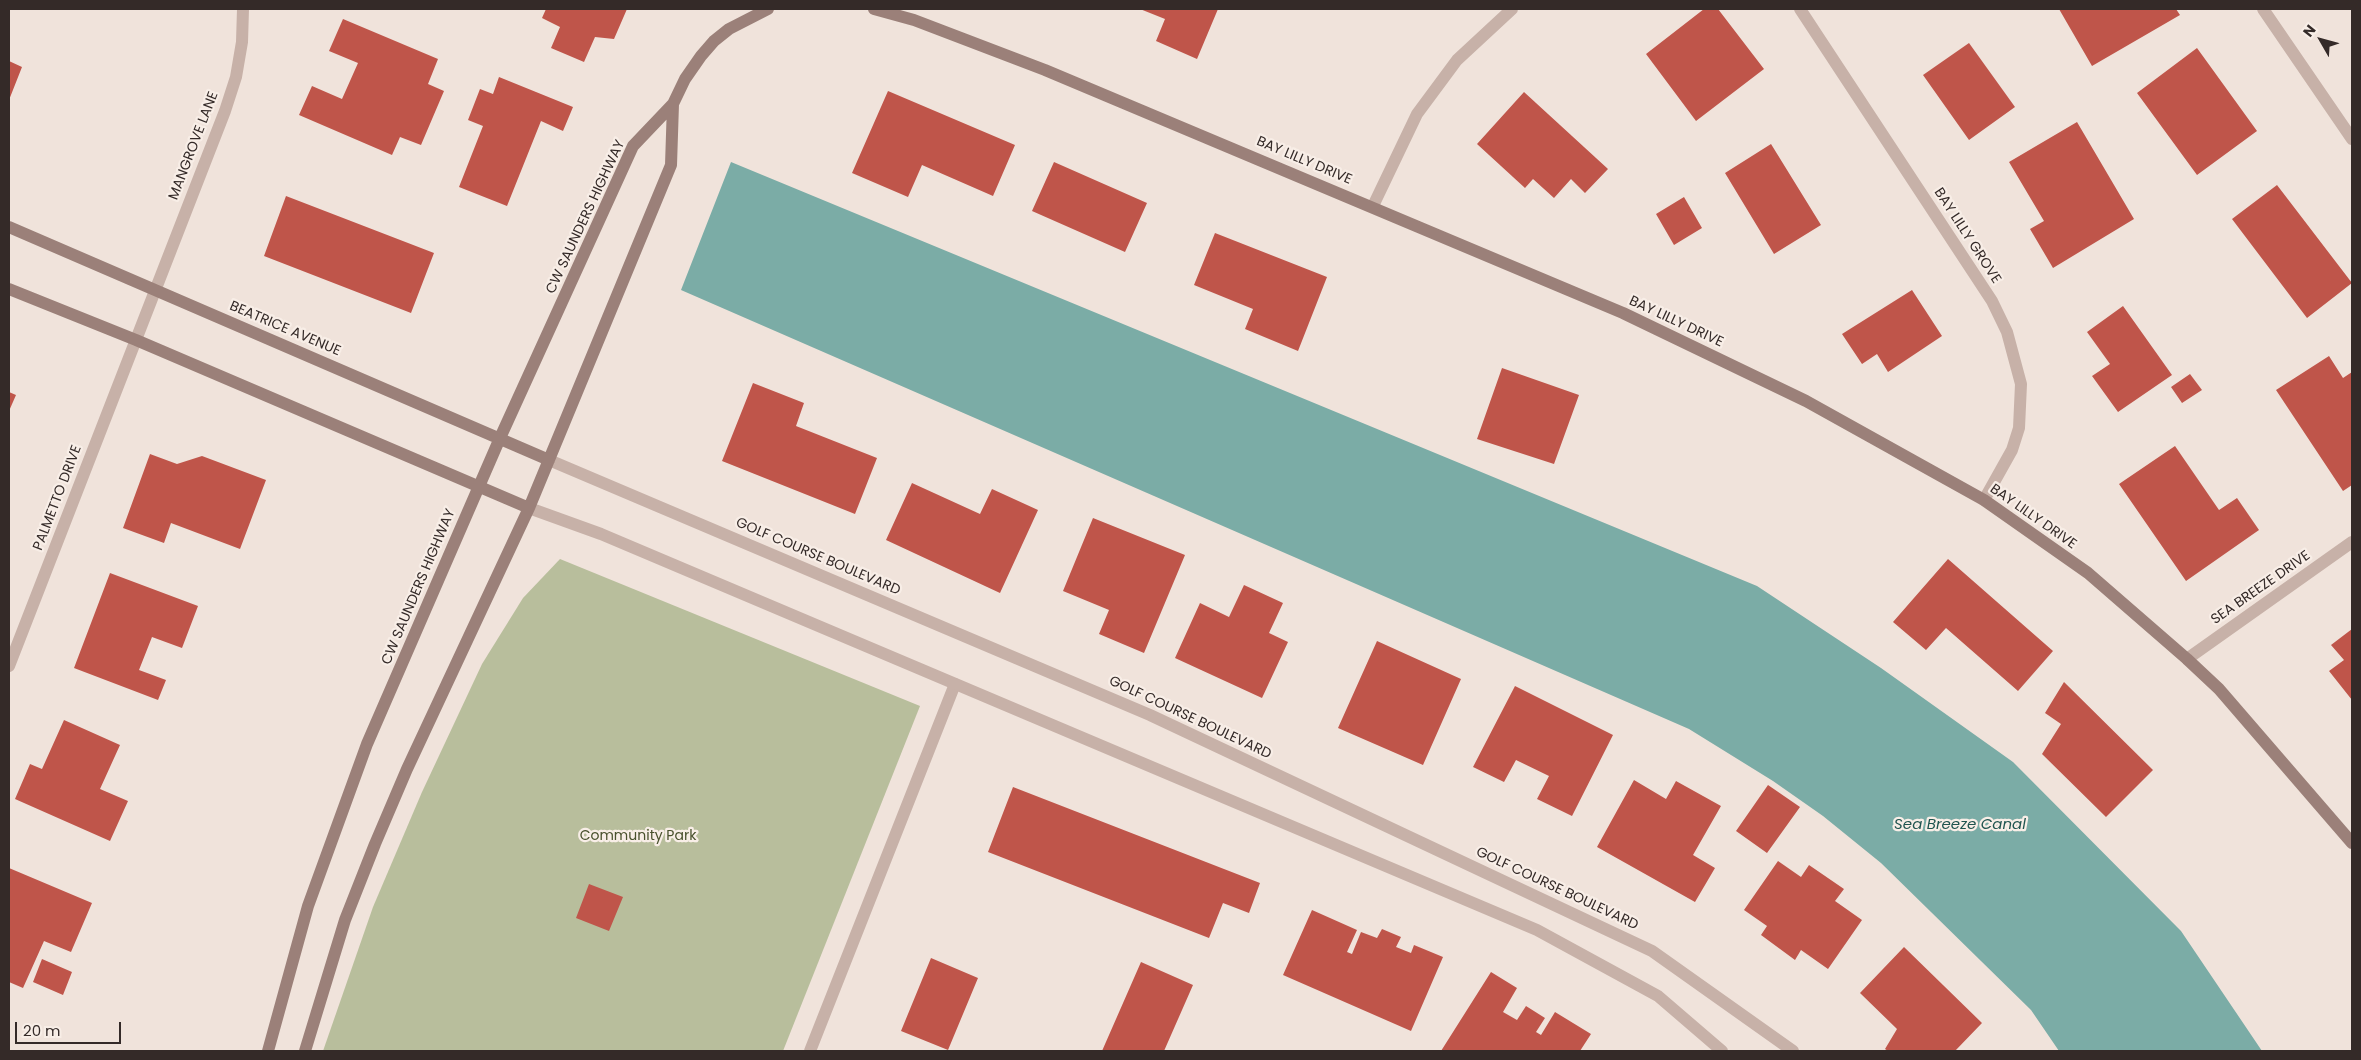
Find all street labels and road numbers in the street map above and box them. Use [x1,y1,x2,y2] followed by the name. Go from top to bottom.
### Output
[166,89,222,203] street label: MANGROVE LANE
[1254,133,1354,189] street label: BAY LILLY DRIVE
[543,137,629,297] street label: CW SAUNDERS HIGHWAY
[1930,185,2004,287] street label: BAY LILLY GROVE
[1626,293,1726,351] street label: BAY LILLY DRIVE
[227,298,343,360] street label: BEATRICE AVENUE
[30,443,86,553] street label: PALMETTO DRIVE
[1986,481,2080,553] street label: BAY LILLY DRIVE
[379,507,459,667] street label: CW SAUNDERS HIGHWAY
[733,515,903,599] street label: GOLF COURSE BOULEVARD
[2208,548,2314,628] street label: SEA BREEZE DRIVE
[1106,673,1274,763] street label: GOLF COURSE BOULEVARD
[1473,844,1641,934] street label: GOLF COURSE BOULEVARD

